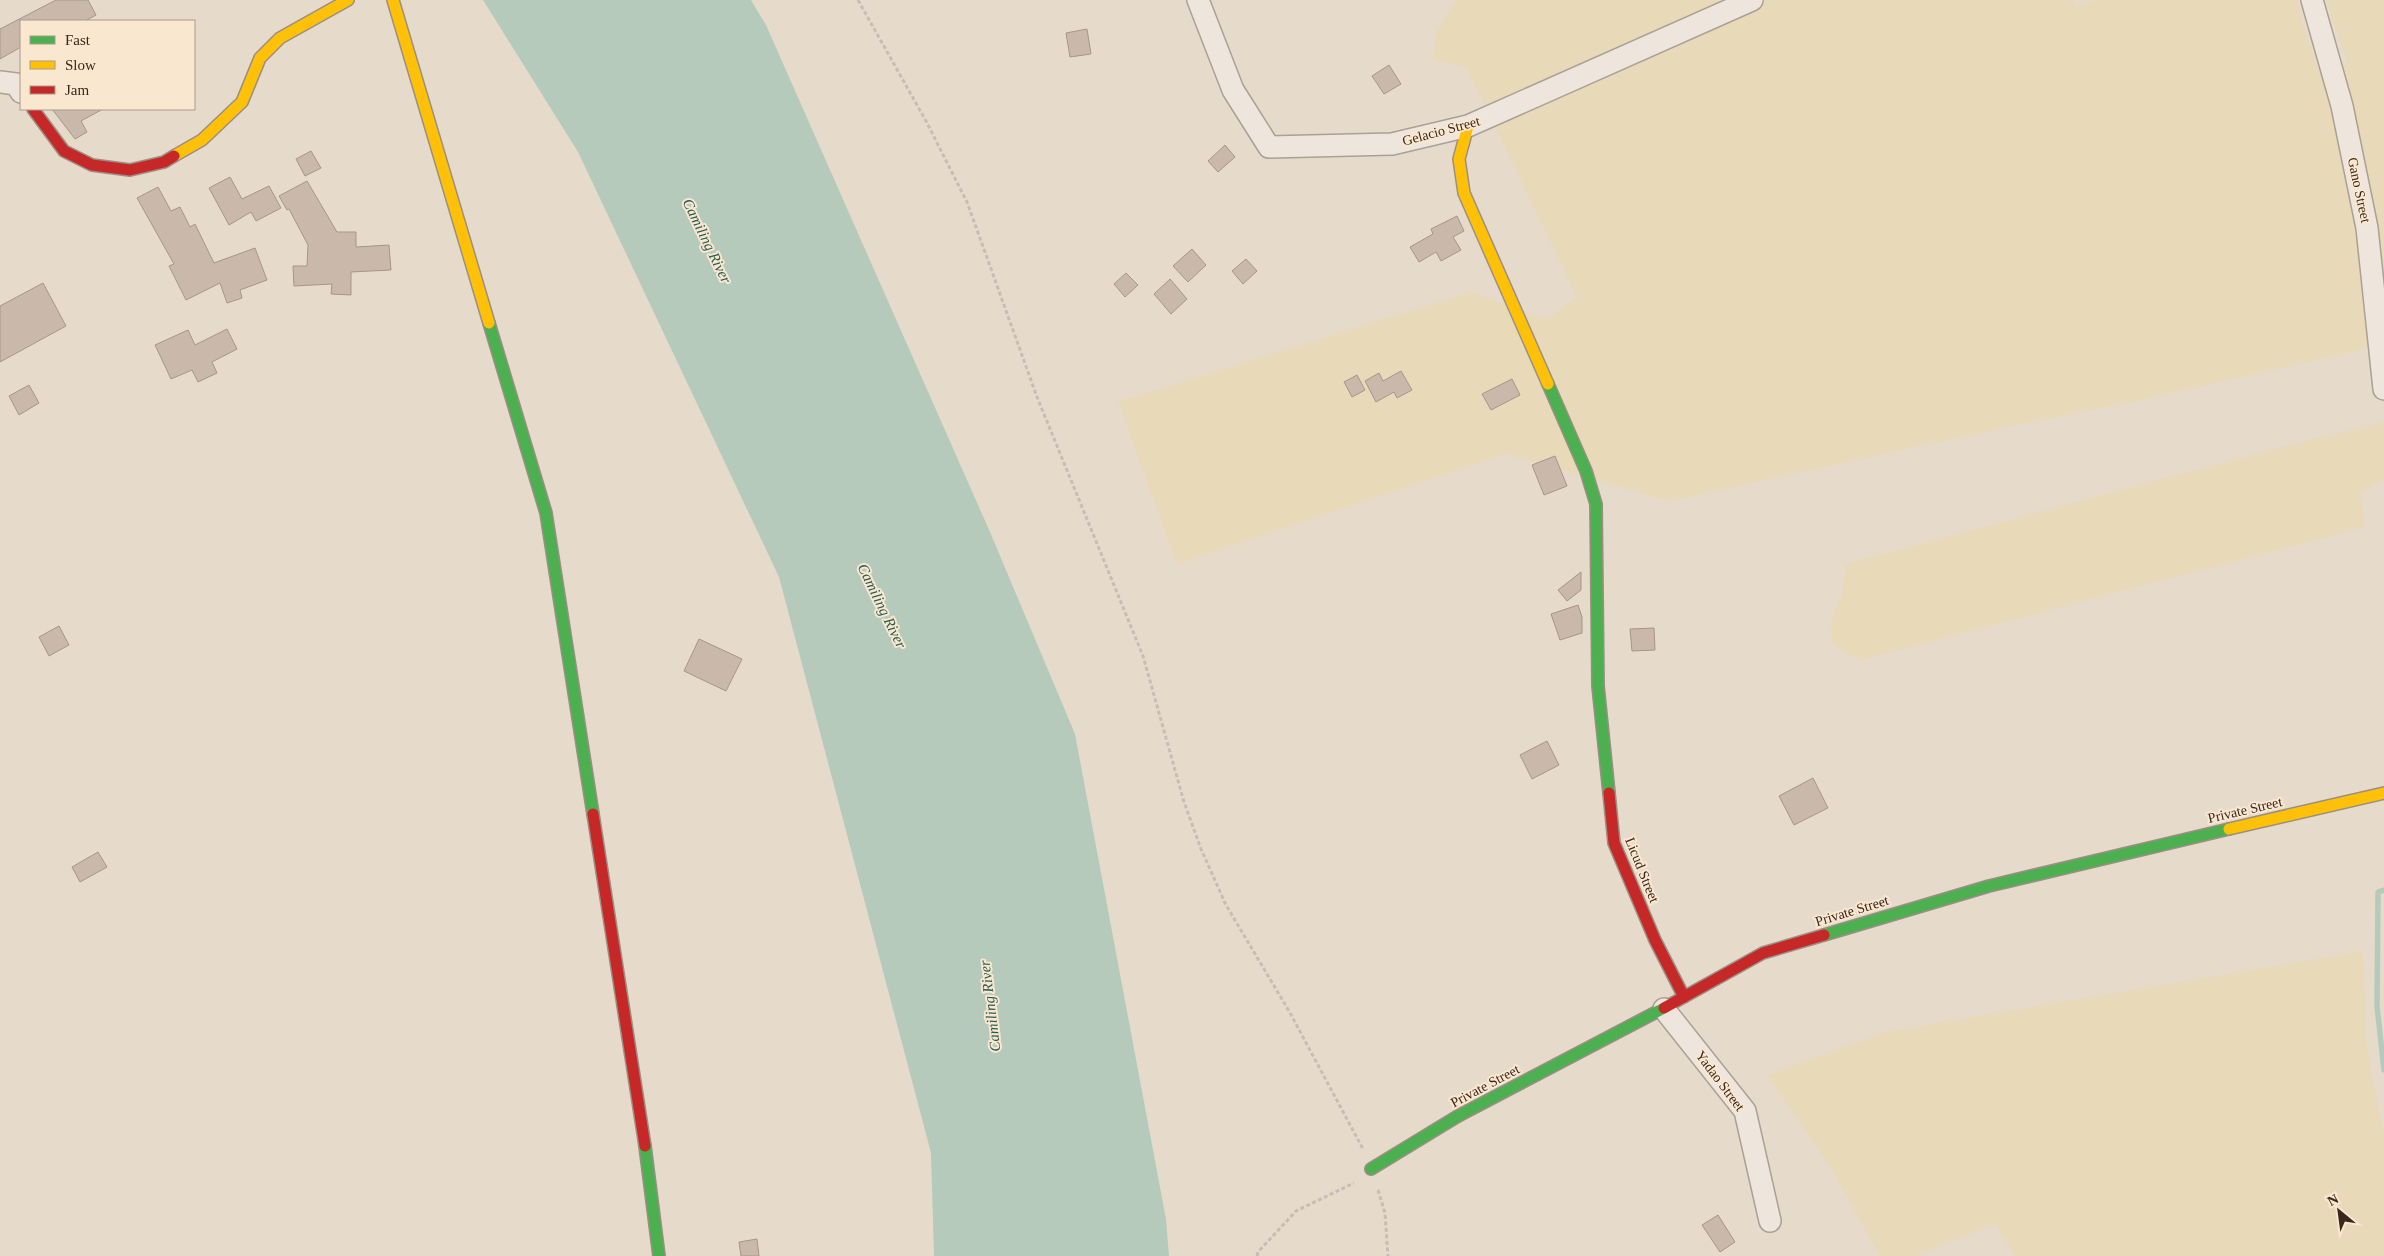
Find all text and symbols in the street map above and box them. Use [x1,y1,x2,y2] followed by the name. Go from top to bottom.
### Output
[20,20,195,110] legend
[65,32,91,48] text: Fast
[65,57,96,73] text: Slow
[65,82,89,98] text: Jam
[1401,113,1482,149] street label: Gelacio Street
[2345,156,2373,224] street label: Gano Street
[680,196,734,286] water label: Camiling River
[855,561,909,651] water label: Camiling River
[2206,794,2284,826] street label: Private Street
[1622,835,1662,905] street label: Licud Street
[1814,893,1891,929] street label: Private Street
[976,959,1004,1053] water label: Camiling River
[1693,1048,1748,1114] street label: Yadao Street
[1448,1062,1522,1110] street label: Private Street
[2314,1186,2364,1236] north arrow
[2325,1191,2341,1209] text: N

